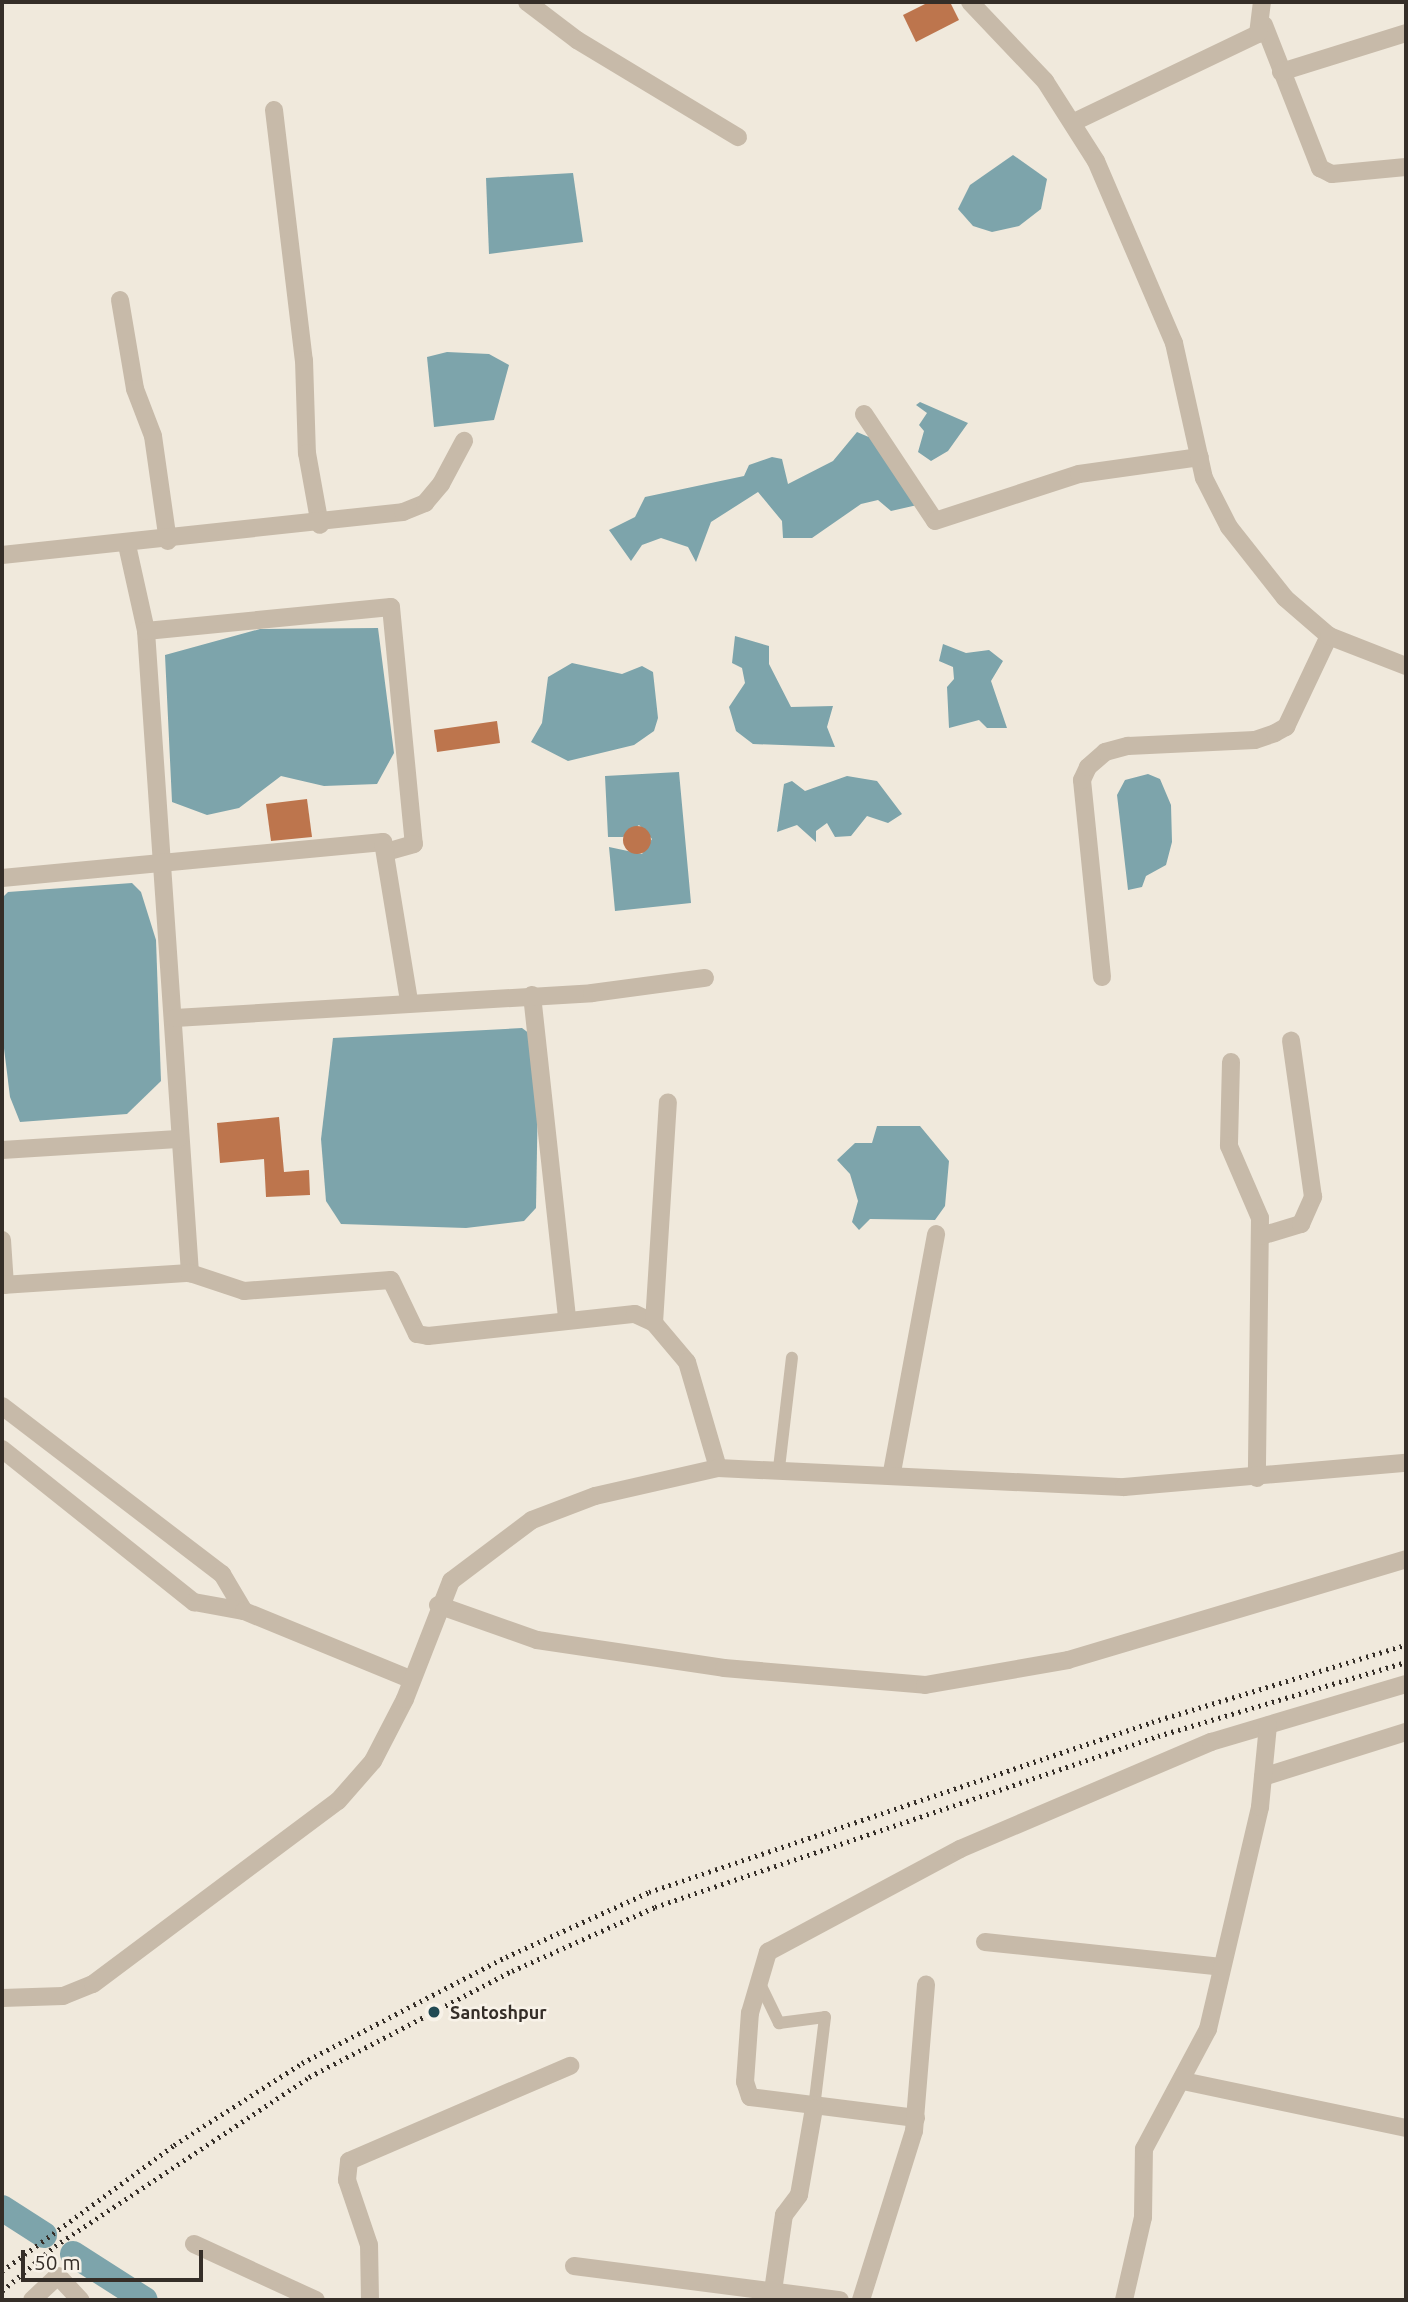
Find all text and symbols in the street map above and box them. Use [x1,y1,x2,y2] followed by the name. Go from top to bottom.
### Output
[450,2001,547,2023] place label: Santoshpur
[424,2002,444,2022] marker: Santoshpur
[24,2236,206,2280] scale bar
[34,2250,81,2274] text: 50 m

